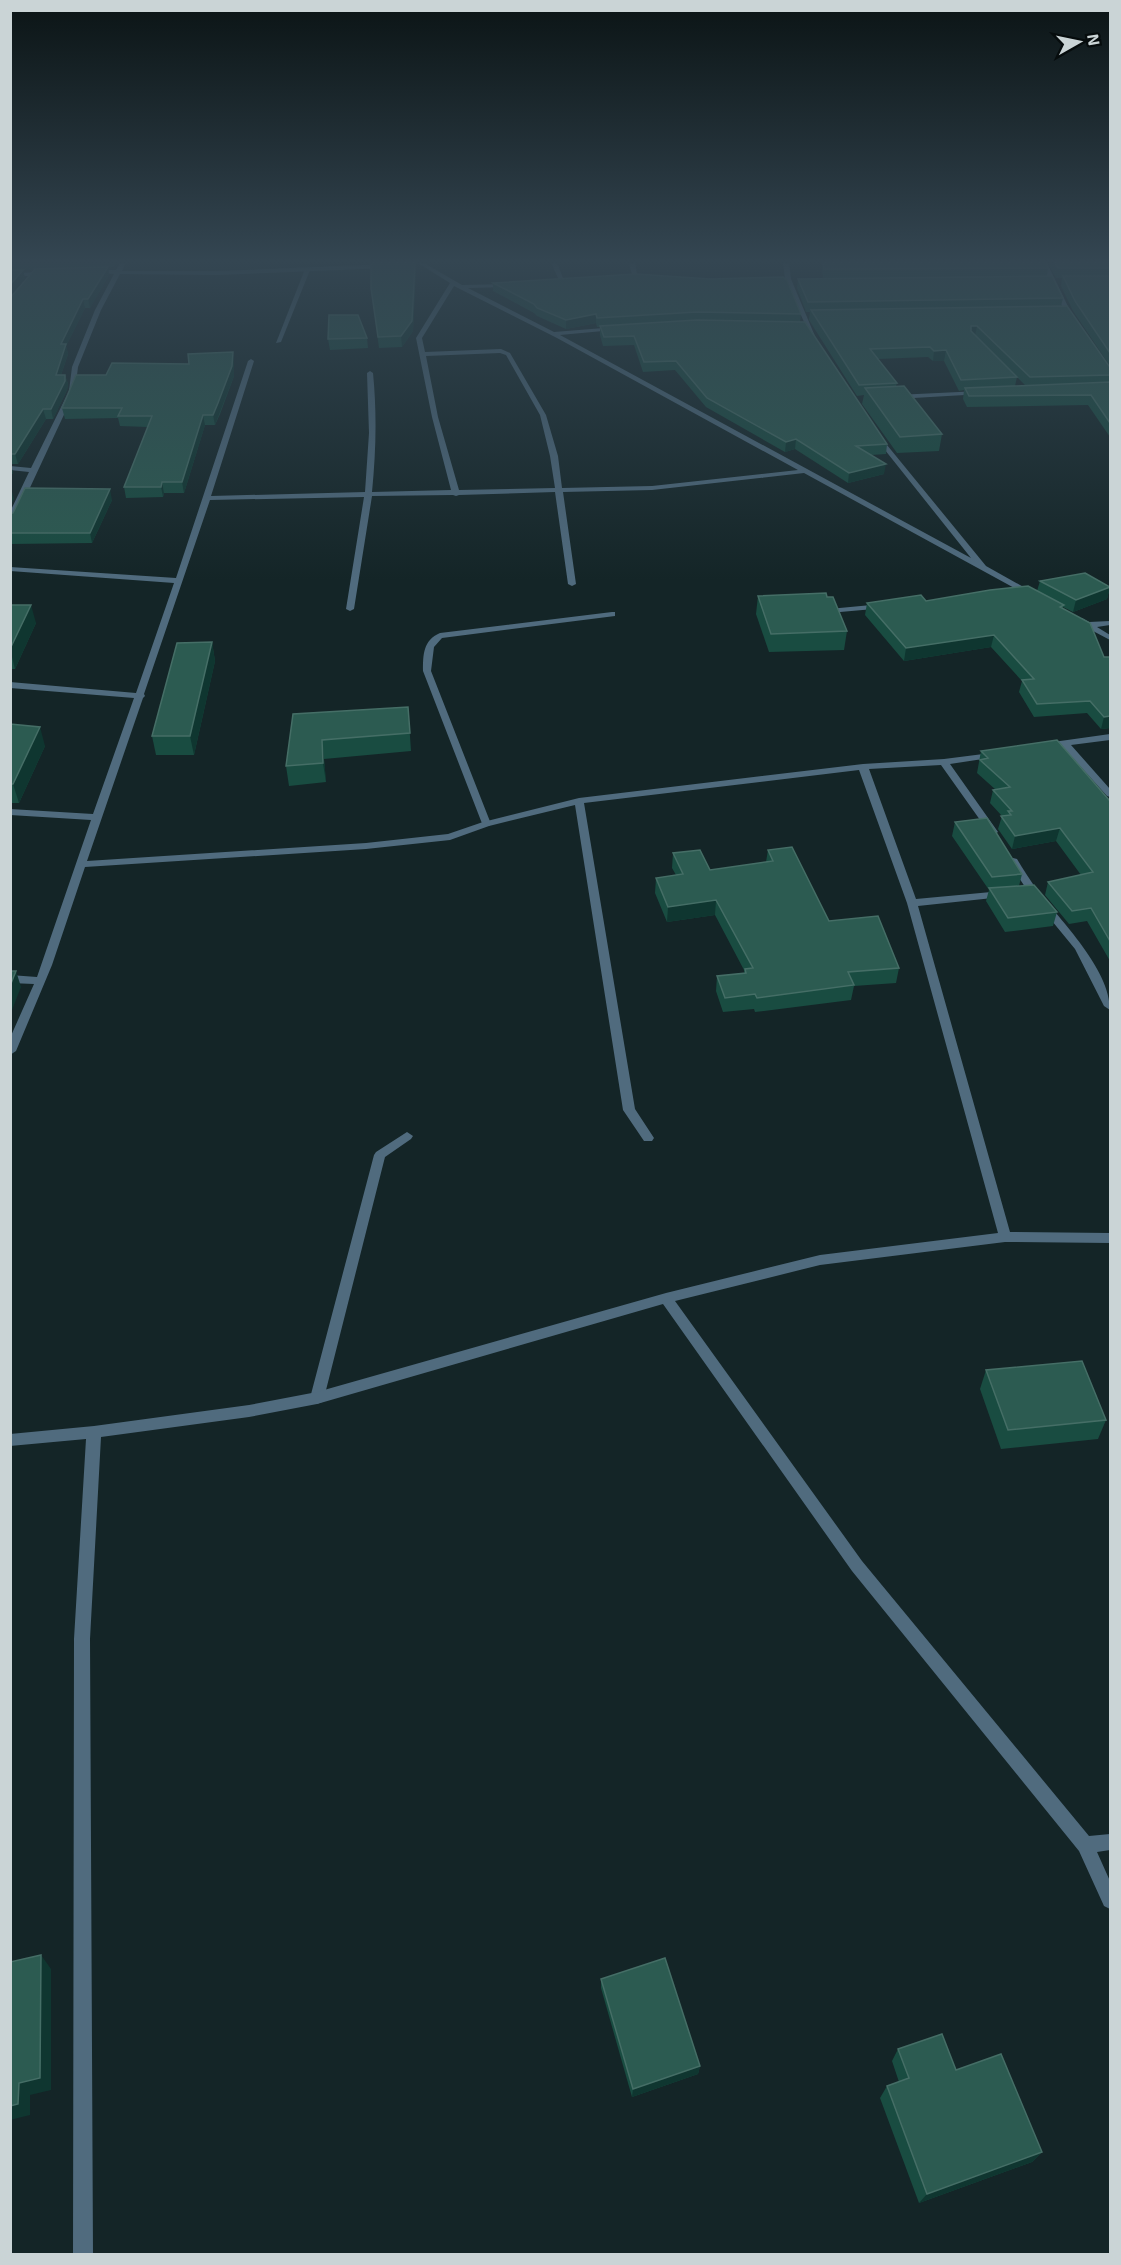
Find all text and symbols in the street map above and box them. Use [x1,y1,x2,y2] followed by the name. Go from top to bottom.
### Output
[1049,12,1109,72] north arrow
[1084,32,1105,47] text: N

